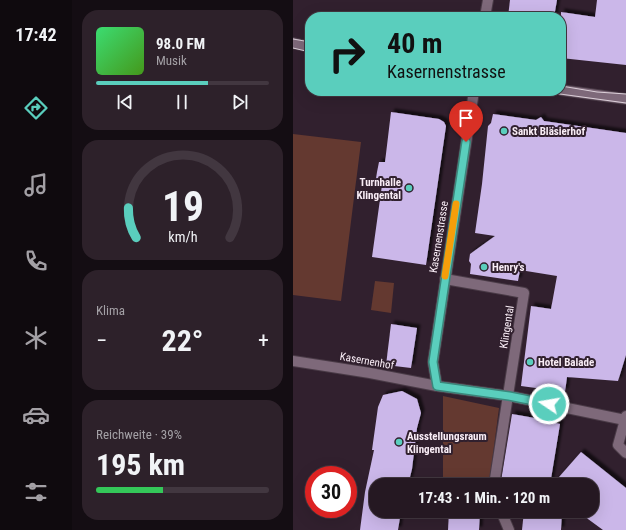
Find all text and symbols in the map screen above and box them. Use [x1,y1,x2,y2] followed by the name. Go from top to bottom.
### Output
[15,24,57,45] text: 17:42
[387,27,443,60] text: 40 m
[321,28,373,80] icon: right
[156,35,205,53] text: 98.0 FM
[156,53,187,68] text: Musik
[387,61,506,82] text: Kasernenstrasse
[114,91,136,113] icon: previous
[171,91,193,113] icon: pause
[229,91,251,113] icon: next
[22,94,50,122] icon: directions
[449,101,483,142] pin
[455,107,477,129] icon: arrive
[512,125,585,138] place label: Sankt Bläsierhof
[499,126,509,136] marker: Sankt Bläsierhof
[22,171,50,199] icon: music
[356,176,401,202] place label: Turnhalle Klingental
[161,182,204,231] text: 19
[404,183,414,193] marker: Turnhalle Klingental
[427,200,451,274] street label: Kasernenstrasse
[168,229,197,245] text: km/h
[22,247,50,275] icon: phone
[492,261,524,274] place label: Henry's
[479,262,489,272] marker: Henry's
[96,303,125,318] text: Klima
[497,305,517,349] street label: Klingental
[162,323,204,358] text: 22°
[22,324,50,352] icon: climate
[96,328,107,353] text: −
[258,328,269,353] text: +
[339,350,396,372] street label: Kasernenhof
[538,356,594,369] place label: Hotel Balade
[525,357,535,367] marker: Hotel Balade
[528,383,570,425] position arrow
[22,401,50,429] icon: car
[96,427,182,442] text: Reichweite · 39%
[407,430,487,456] place label: Ausstellungsraum Klingental
[394,437,404,447] marker: Ausstellungsraum Klingental
[96,447,185,482] text: 195 km
[305,466,357,518] speed limit sign: 30
[22,478,50,506] icon: filters
[418,489,550,507] text: 17:43 · 1 Min. · 120 m

